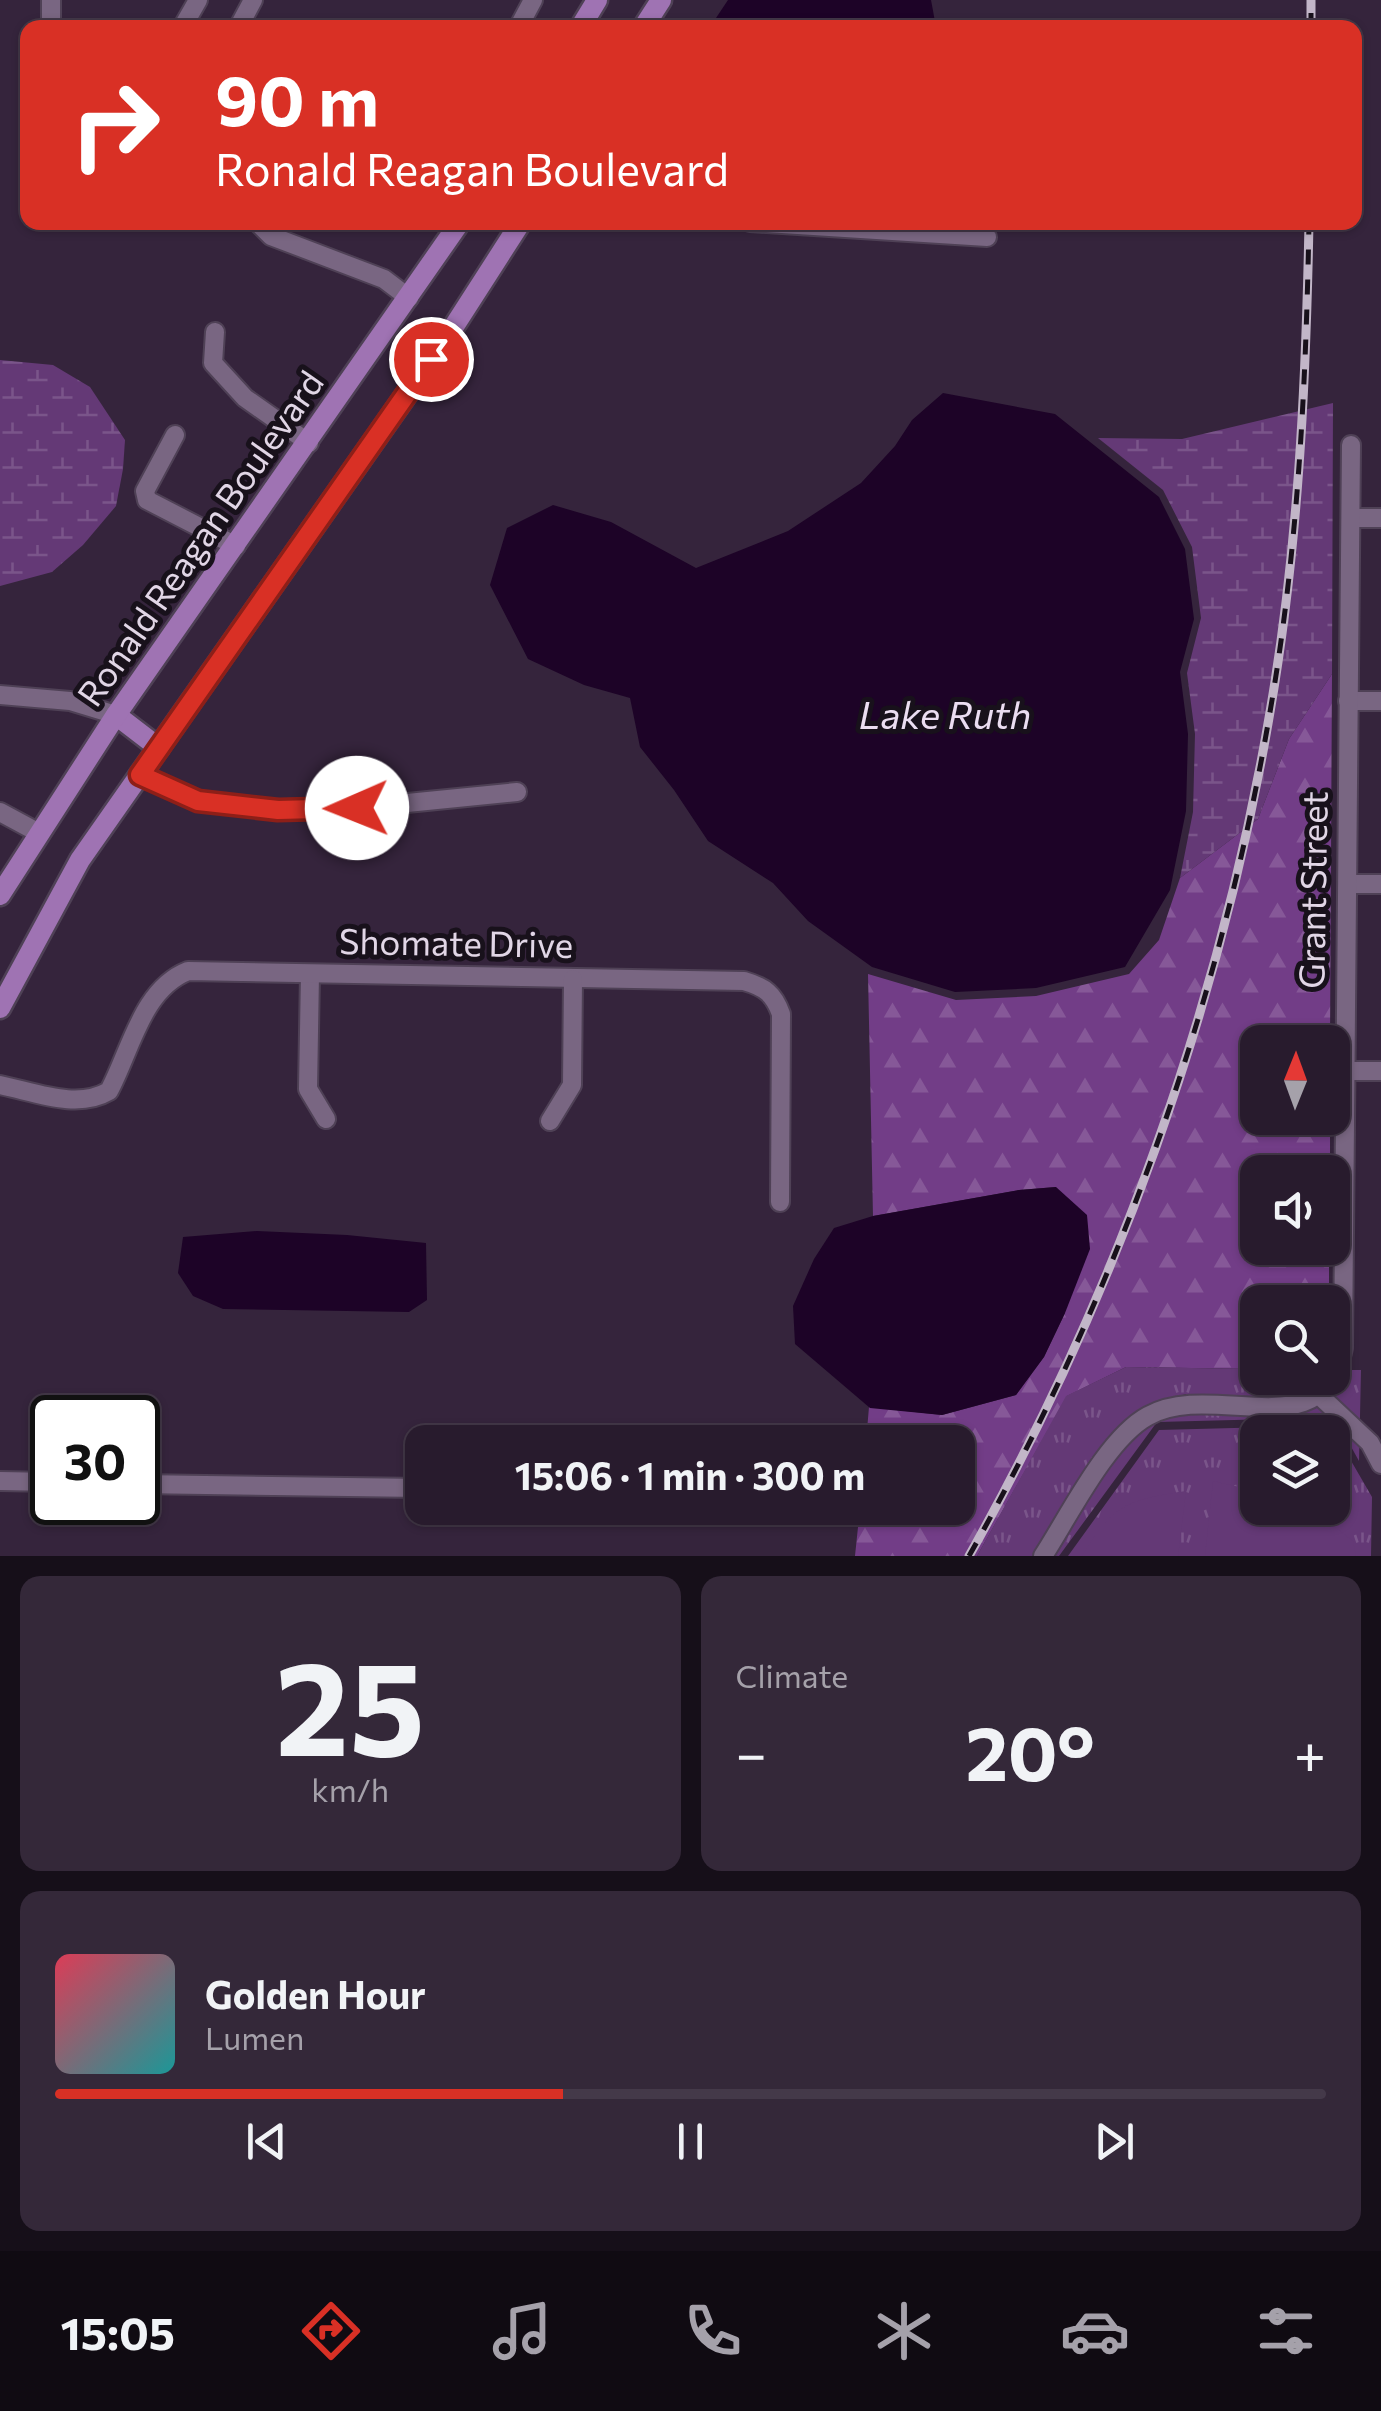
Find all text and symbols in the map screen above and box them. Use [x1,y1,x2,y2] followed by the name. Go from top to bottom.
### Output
[215,55,379,140] text: 90 m
[50,60,180,190] icon: right
[215,140,729,195] text: Ronald Reagan Boulevard
[389,317,474,402] pin
[404,332,459,387] icon: arrive
[67,362,331,714] street label: Ronald Reagan Boulevard
[859,690,1031,737] water label: Lake Ruth
[305,756,409,860] position arrow
[1288,791,1335,989] street label: Grant Street
[339,918,573,965] street label: Shomate Drive
[1240,1025,1350,1135] north arrow
[1240,1025,1350,1525] map controls
[1240,1155,1350,1265] button: sound
[1240,1285,1350,1395] button: search
[30,1395,160,1525] speed limit sign: 30
[1240,1415,1350,1525] button: layers
[515,1451,865,1498] text: 15:06 · 1 min · 300 m
[275,1624,425,1783] text: 25
[736,1655,848,1695] text: Climate
[965,1705,1095,1796] text: 20°
[736,1718,767,1785] text: −
[1294,1718,1326,1785] text: +
[311,1769,389,1809] text: km/h
[205,1970,426,2017] text: Golden Hour
[205,2017,304,2057] text: Lumen
[239,2114,294,2169] icon: previous
[663,2114,718,2169] icon: pause
[1087,2114,1142,2169] icon: next
[296,2296,366,2366] icon: directions
[487,2296,557,2366] icon: music
[678,2296,748,2366] icon: phone
[869,2296,939,2366] icon: climate
[1060,2296,1130,2366] icon: car
[1251,2296,1321,2366] icon: filters
[60,2304,175,2359] text: 15:05

